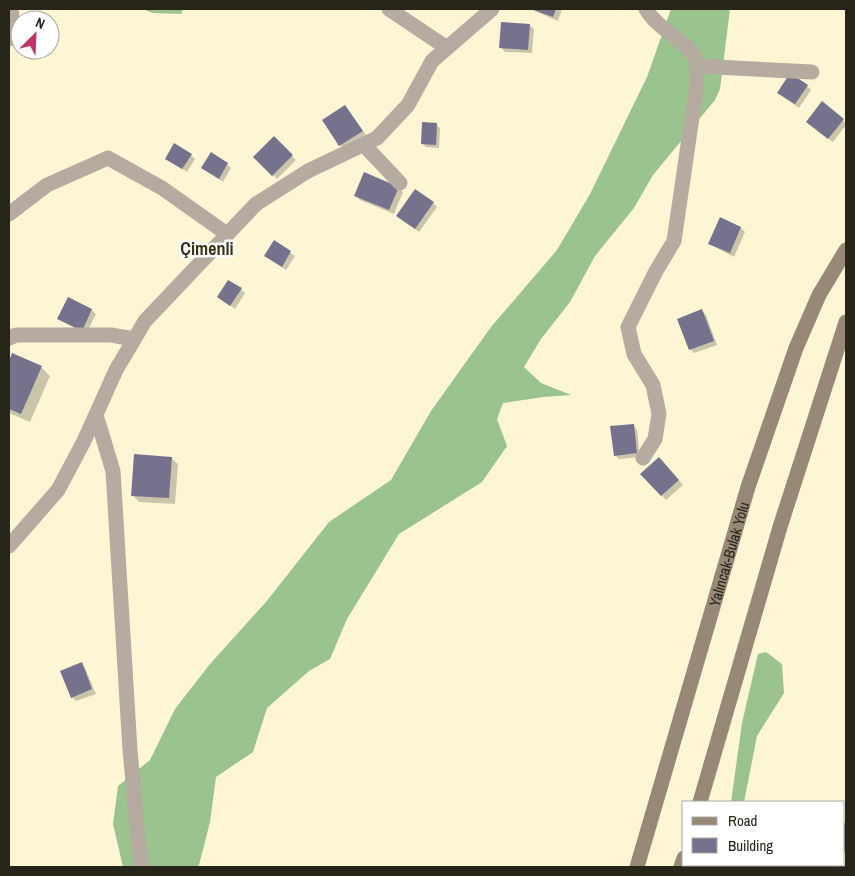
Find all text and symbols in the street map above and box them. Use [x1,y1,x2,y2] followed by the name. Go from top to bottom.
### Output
[10,10,60,60] north arrow
[33,13,48,33] text: N
[180,236,234,261] district label: Çimenli
[703,499,754,609] street label: Yalıncak-Bulak Yolu
[682,801,845,866] legend
[728,810,757,831] text: Road
[728,835,773,856] text: Building

